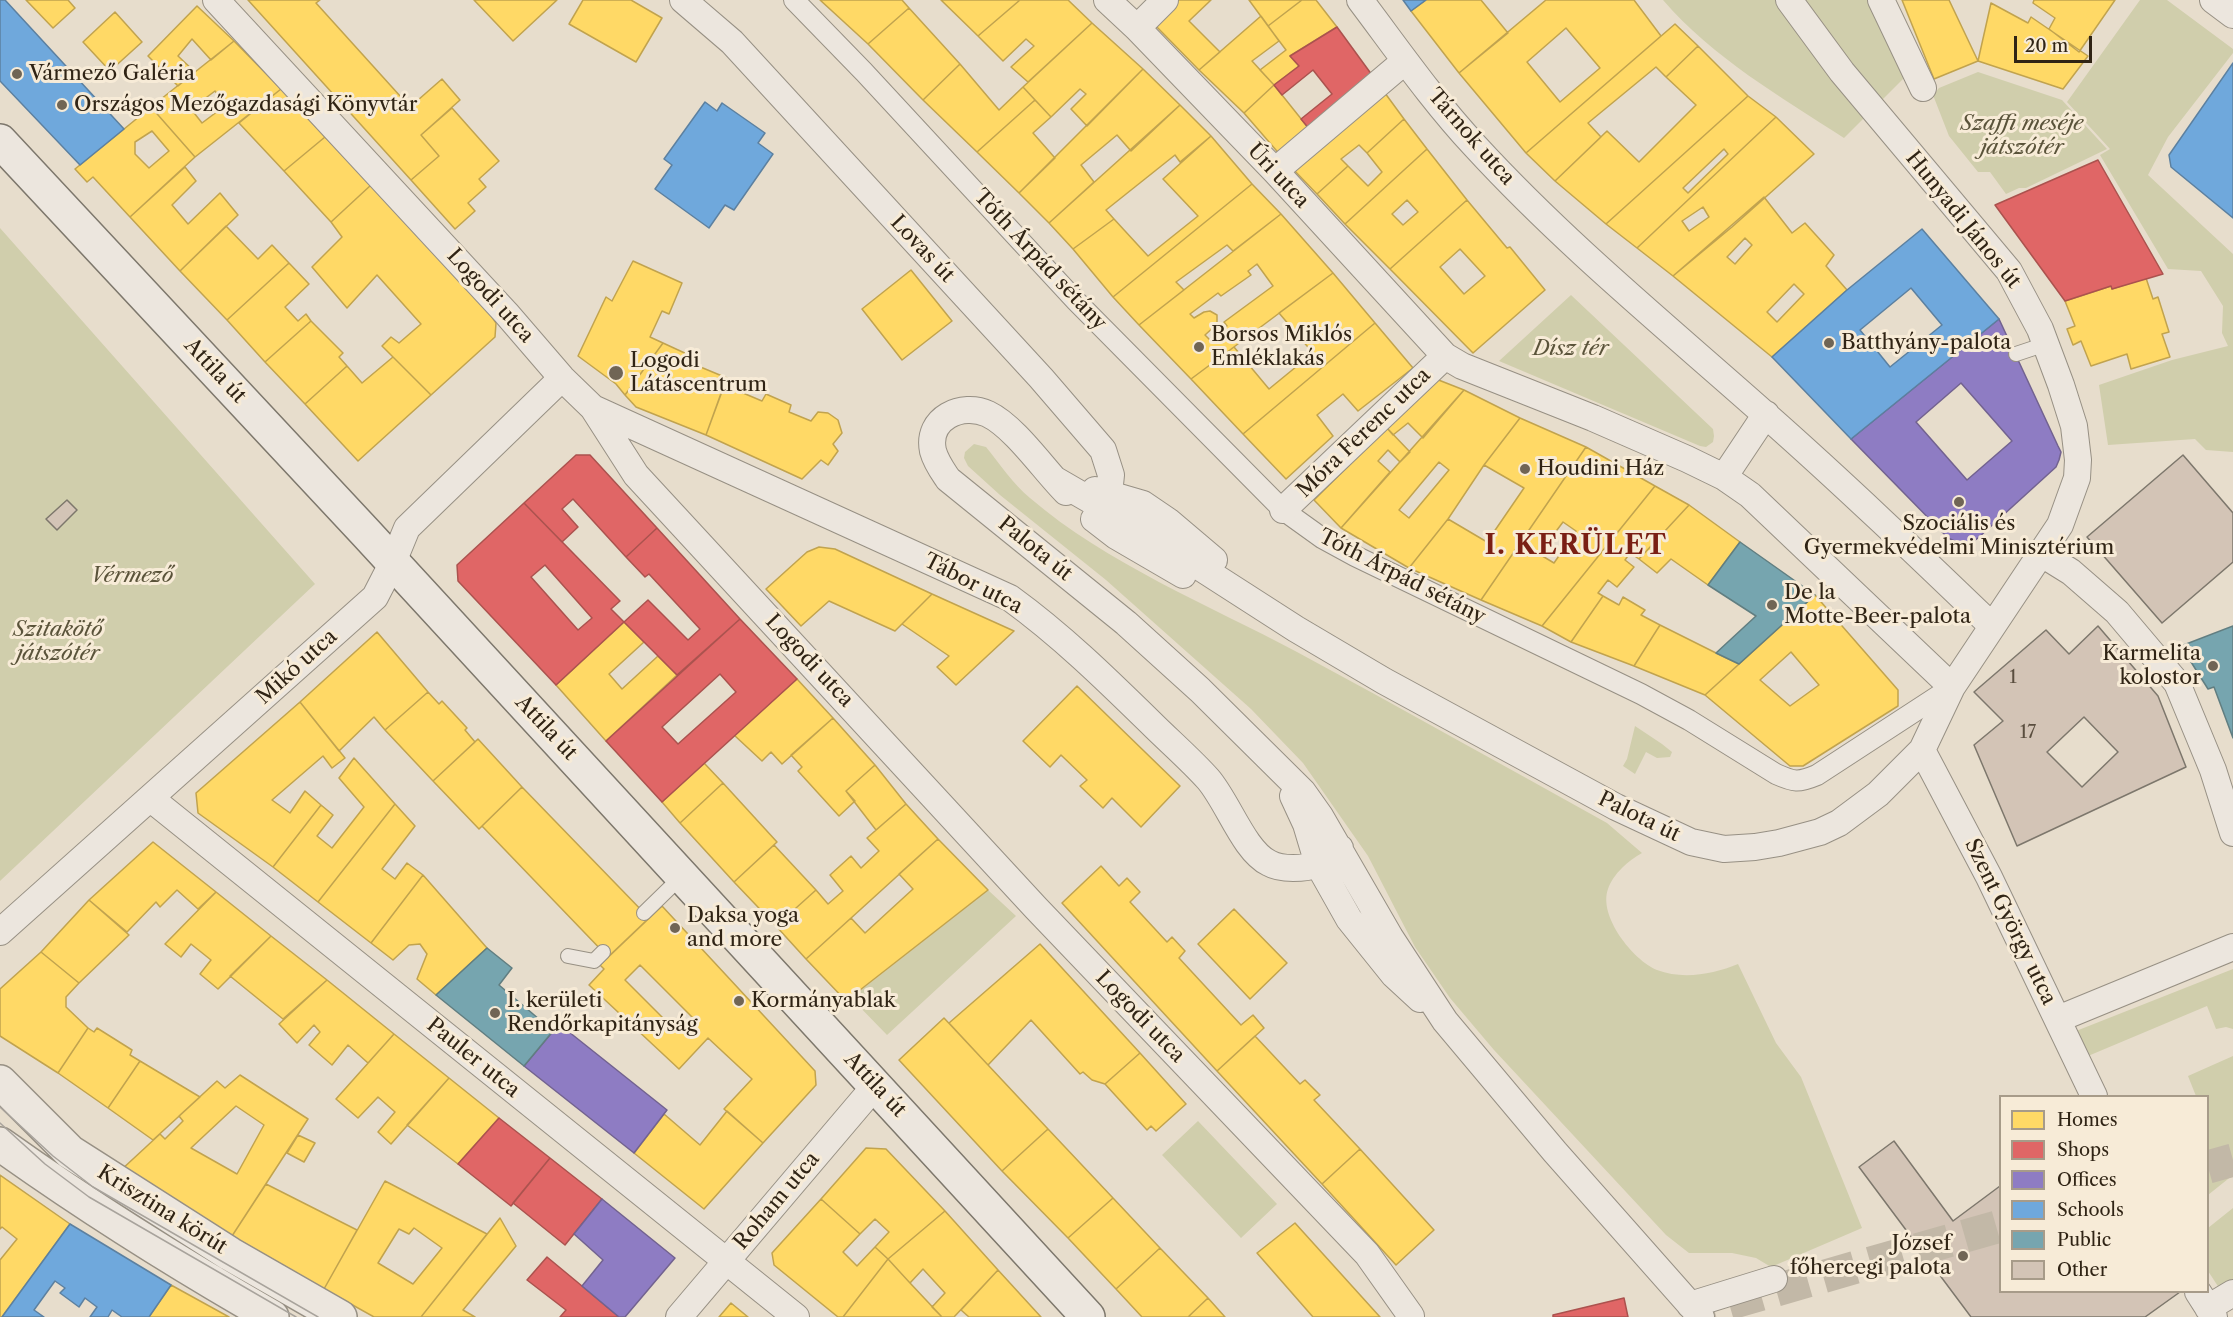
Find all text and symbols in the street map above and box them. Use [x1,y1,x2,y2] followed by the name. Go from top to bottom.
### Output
[2017,24,2095,62] scale bar
[2025,35,2068,57] text: 20 m
[29,61,195,87] place label: Vármező Galéria
[10,67,24,81] marker: Vármező Galéria
[1422,84,1520,190] street label: Tárnok utca
[74,92,418,118] place label: Országos Mezőgazdasági Könyvtár
[55,98,69,112] marker: Országos Mezőgazdasági Könyvtár
[1961,111,2083,161] park label: Szaffi meséje játszótér
[1242,139,1314,213] street label: Úri utca
[1900,146,2026,294] street label: Hunyadi János út
[968,184,1112,336] street label: Tóth Árpád sétány
[885,210,959,288] street label: Lovas út
[441,244,539,348] street label: Logodi utca
[1211,322,1352,372] place label: Borsos Miklós Emléklakás
[1841,330,2011,356] place label: Batthyány-palota
[179,333,251,409] street label: Attila út
[1533,336,1609,362] park label: Dísz tér
[1822,336,1836,350] marker: Batthyány-palota
[1192,340,1206,354] marker: Borsos Miklós Emléklakás
[630,348,767,398] place label: Logodi Látáscentrum
[1292,363,1436,503] street label: Móra Ferenc utca
[607,364,625,382] marker: Logodi Látáscentrum
[1537,456,1664,482] place label: Houdini Ház
[1518,462,1532,476] marker: Houdini Ház
[1952,495,1966,509] marker: Szociális és Gyermekvédelmi Minisztérium
[1804,511,2114,561] place label: Szociális és Gyermekvédelmi Minisztérium
[993,512,1077,586] street label: Palota út
[1315,524,1489,630] street label: Tóth Árpád sétány
[1485,530,1667,562] district label: I. KERÜLET
[920,548,1026,620] street label: Tábor utca
[91,563,173,589] park label: Vérmező
[1784,580,1971,630] place label: De la Motte-Beer-palota
[1765,598,1779,612] marker: De la Motte-Beer-palota
[760,609,858,713] street label: Logodi utca
[13,617,103,667] park label: Szitakötő játszótér
[251,624,343,710] street label: Mikó utca
[2102,641,2201,691] place label: Karmelita kolostor
[2206,659,2220,673] marker: Karmelita kolostor
[2009,667,2017,689] house number: 1
[510,690,582,766] street label: Attila út
[2020,722,2036,744] house number: 17
[1594,786,1684,848] street label: Palota út
[1959,835,2061,1009] street label: Szent György utca
[687,903,799,953] place label: Daksa yoga and more
[668,921,682,935] marker: Daksa yoga and more
[1090,966,1190,1068] street label: Logodi utca
[507,988,698,1038] place label: I. kerületi Rendőrkapitányság
[751,988,896,1014] place label: Kormányablak
[732,994,746,1008] marker: Kormányablak
[488,1006,502,1020] marker: I. kerületi Rendőrkapitányság
[421,1013,525,1103] street label: Pauler utca
[839,1047,911,1123] street label: Attila út
[1999,1095,2209,1293] legend
[2057,1109,2118,1131] text: Homes
[2057,1139,2109,1161] text: Shops
[729,1147,825,1255] street label: Roham utca
[92,1160,232,1260] street label: Krisztina körút
[2057,1169,2117,1191] text: Offices
[2057,1199,2124,1221] text: Schools
[2057,1229,2111,1251] text: Public
[1790,1231,1951,1281] place label: József főhercegi palota
[1956,1249,1970,1263] marker: József főhercegi palota
[2057,1259,2107,1281] text: Other

